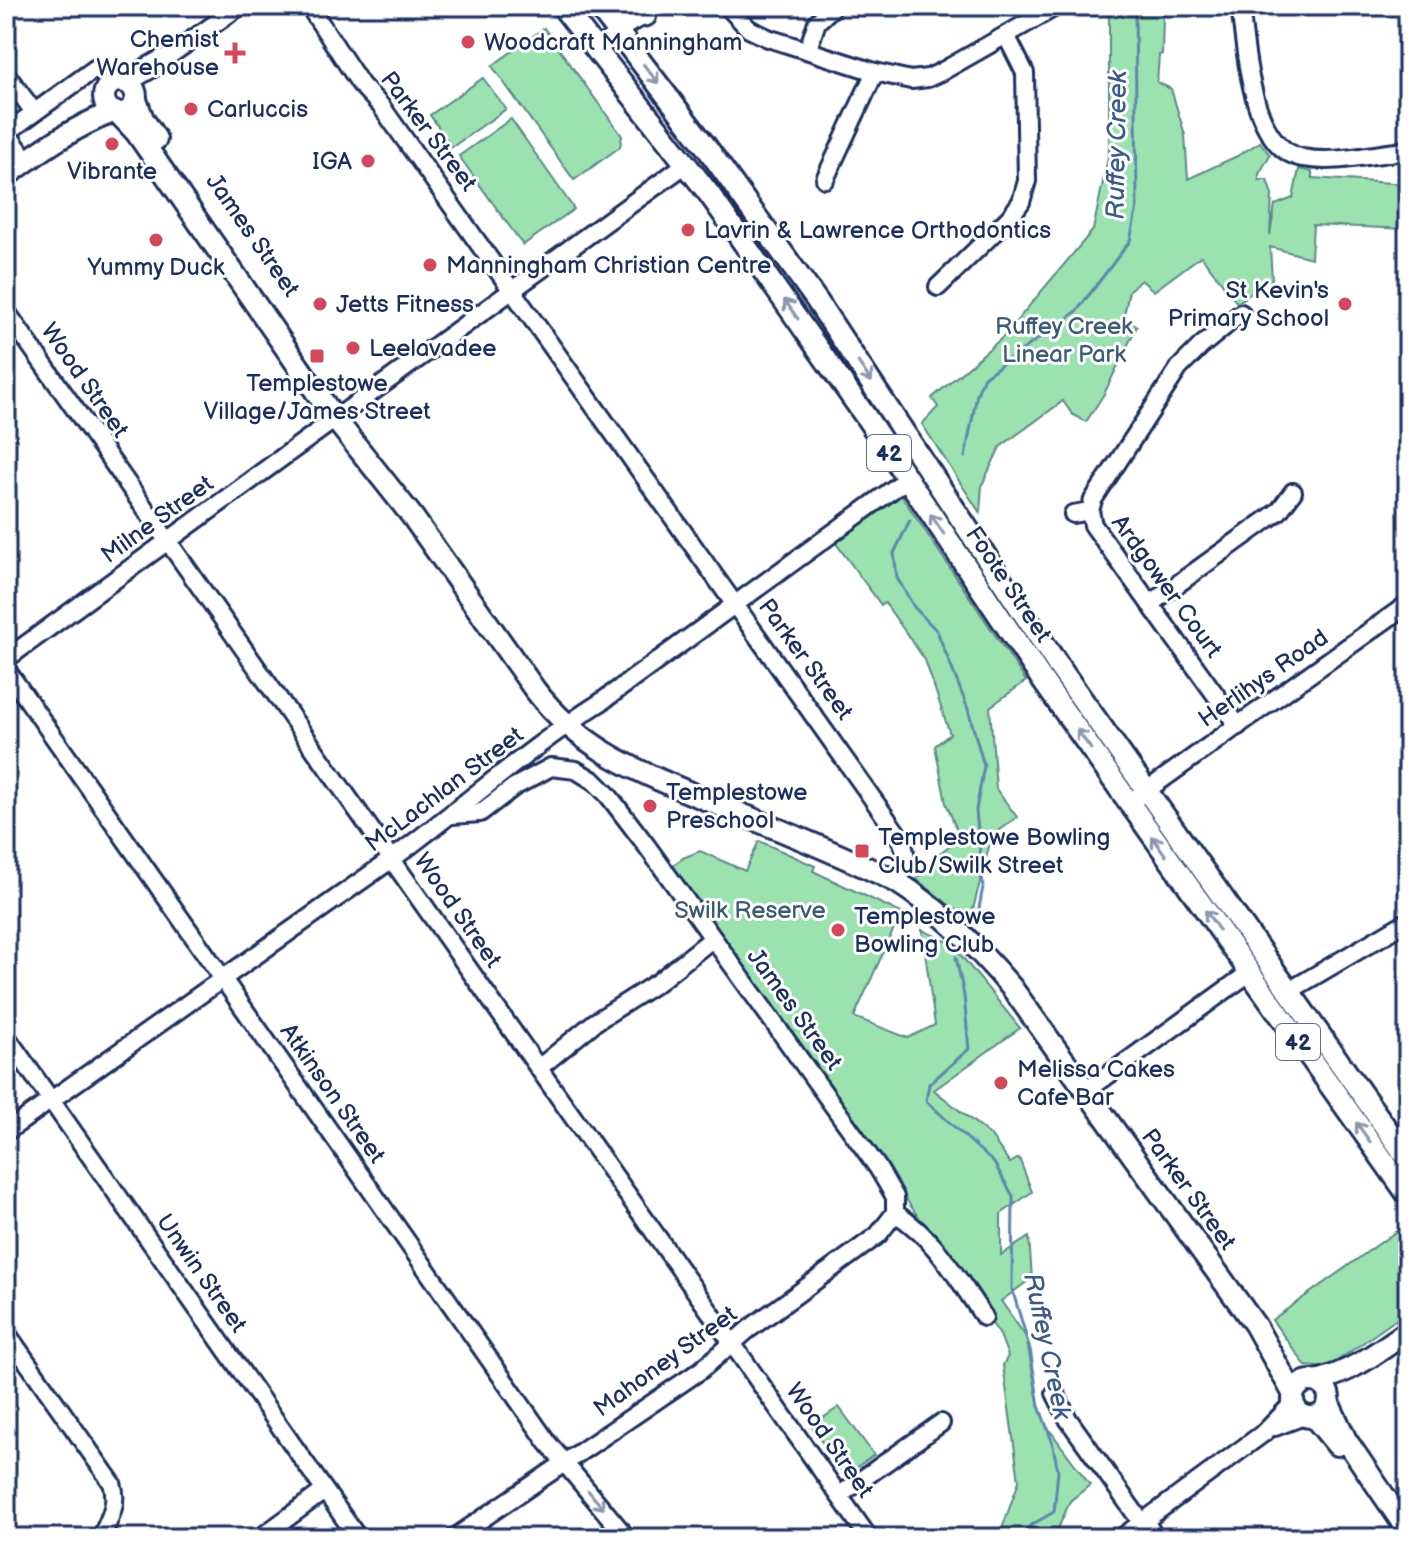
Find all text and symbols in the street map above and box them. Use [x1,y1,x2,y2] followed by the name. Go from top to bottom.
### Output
[96,25,220,82] place label: Chemist Warehouse
[484,28,742,57] place label: Woodcraft Manningham
[459,33,477,51] marker: Woodcraft Manningham
[226,44,244,62] marker: Chemist Warehouse
[642,63,659,84] one-way arrow
[374,66,483,197] street label: Parker Street
[1101,69,1134,220] water label: Ruffey Creek
[207,95,308,124] place label: Carluccis
[182,100,200,118] marker: Carluccis
[103,135,121,153] marker: Vibrante
[312,147,352,176] place label: IGA
[359,152,377,170] marker: IGA
[67,157,157,186] place label: Vibrante
[200,168,306,303] street label: James Street
[704,216,1051,245] place label: Lavrin & Lawrence Orthodontics
[679,221,697,239] marker: Lavrin & Lawrence Orthodontics
[147,231,165,249] marker: Yummy Duck
[446,251,771,280] place label: Manningham Christian Centre
[86,253,225,282] place label: Yummy Duck
[421,256,439,274] marker: Manningham Christian Centre
[1168,276,1329,333] place label: St Kevin's Primary School
[336,290,474,319] place label: Jetts Fitness
[311,295,329,313] marker: Jetts Fitness
[1336,295,1354,313] marker: St Kevin's Primary School
[783,299,799,321] one-way arrow
[995,312,1133,369] park label: Ruffey Creek Linear Park
[34,317,135,444] street label: Wood Street
[369,334,496,363] place label: Leelavadee
[344,339,362,357] marker: Leelavadee
[308,347,326,365] marker: Templestowe Village/James Street
[857,360,873,382] one-way arrow
[203,369,431,426] place label: Templestowe Village/James Street
[867,435,911,471] road number: 42
[96,469,219,570] street label: Milne Street
[1105,509,1228,664] street label: Ardgower Court
[929,514,945,536] one-way arrow
[959,521,1058,648] street label: Foote Street
[752,593,860,726] street label: Parker Street
[1193,623,1334,734] street label: Herlihys Road
[360,720,530,858] street label: McLachlan Street
[1076,728,1092,750] one-way arrow
[666,778,808,835] place label: Templestowe Preschool
[641,797,659,815] marker: Templestowe Preschool
[878,823,1110,880] place label: Templestowe Bowling Club/Swilk Street
[1151,835,1167,857] one-way arrow
[853,842,871,860] marker: Templestowe Bowling Club/Swilk Street
[407,847,508,974] street label: Wood Street
[674,896,826,925] park label: Swilk Reserve
[854,902,996,959] place label: Templestowe Bowling Club
[1204,910,1221,931] one-way arrow
[829,921,847,939] marker: Templestowe Bowling Club
[741,943,849,1076] street label: James Street
[274,1018,392,1169] street label: Atkinson Street
[1276,1024,1320,1060] road number: 42
[1017,1055,1175,1112] place label: Melissa Cakes Cafe Bar
[992,1074,1010,1092] marker: Melissa Cakes Cafe Bar
[1354,1121,1371,1143] one-way arrow
[1135,1123,1243,1256] street label: Parker Street
[150,1208,253,1339] street label: Unwin Street
[1016,1270,1077,1424] water label: Ruffey Creek
[588,1299,743,1423] street label: Mahoney Street
[779,1377,880,1504] street label: Wood Street
[587,1489,605,1510] one-way arrow

